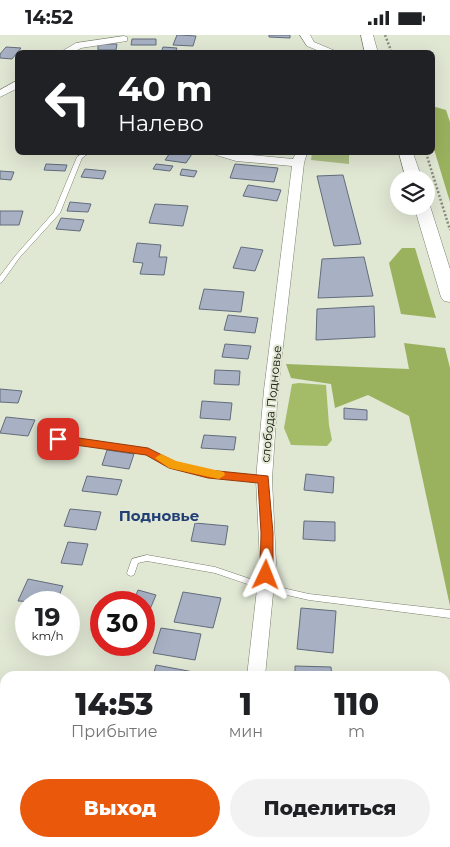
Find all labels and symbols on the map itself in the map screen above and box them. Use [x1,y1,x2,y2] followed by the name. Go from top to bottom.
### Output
[257,345,285,463] street label: слобода Подновье
[37,418,79,460] pin
[119,506,199,525] district label: Подновье
[239,548,291,600] position arrow
[90,591,155,656] speed limit sign: 30

